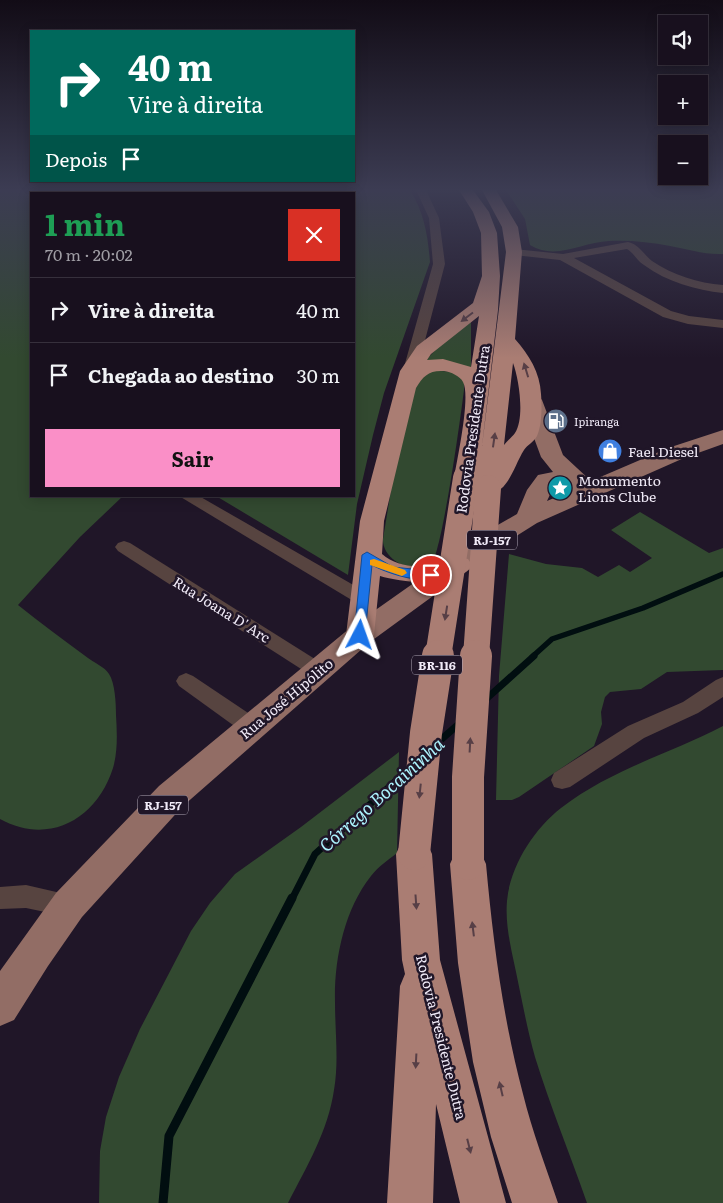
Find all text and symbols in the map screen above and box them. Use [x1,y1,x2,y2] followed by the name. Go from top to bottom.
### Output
[658,15,708,185] map controls
[658,15,708,65] button: sound
[128,40,213,92] text: 40 m
[45,50,110,115] icon: right
[658,75,708,125] button: +
[128,87,263,120] text: Vire à direita
[658,135,708,185] button: −
[45,145,107,173] text: Depois
[117,145,145,173] icon: arrive
[45,201,125,245] text: 1 min
[288,209,340,261] button: close
[45,242,133,266] text: 70 m · 20:02
[45,296,73,324] icon: right
[88,296,215,324] text: Vire à direita
[296,296,340,324] text: 40 m
[460,312,474,322] one-way arrow
[450,343,494,514] street label: Rodovia Presidente Dutra
[45,361,73,389] icon: arrive
[88,361,274,389] text: Chegada ao destino
[296,361,340,389] text: 30 m
[522,363,530,378] one-way arrow
[543,408,569,434] fuel station icon: Ipiranga
[574,413,619,429] place label: Ipiranga
[45,429,340,487] button: Sair
[490,431,498,447] one-way arrow
[597,438,623,464] shop icon: Fael Diesel
[628,441,699,461] place label: Fael Diesel
[578,470,661,506] place label: Monumento Lions Clube
[547,475,573,501] place icon: Monumento Lions Clube
[467,530,517,550] road number: RJ-157
[410,554,452,596] pin
[417,561,445,589] icon: arrive
[170,571,274,647] street label: Rua Joana D' Arc
[441,605,449,621] one-way arrow
[333,608,385,660] position arrow
[235,653,337,743] street label: Rua José Hipólito
[412,656,462,674] road number: BR-116
[312,730,450,858] water label: Córrego Bocaininha
[466,737,474,753] one-way arrow
[415,783,423,799] one-way arrow
[138,796,188,814] road number: RJ-157
[412,895,420,911] one-way arrow
[469,921,477,937] one-way arrow
[412,952,472,1122] street label: Rodovia Presidente Dutra
[412,1053,420,1069] one-way arrow
[497,1082,505,1097] one-way arrow
[465,1139,473,1154] one-way arrow

